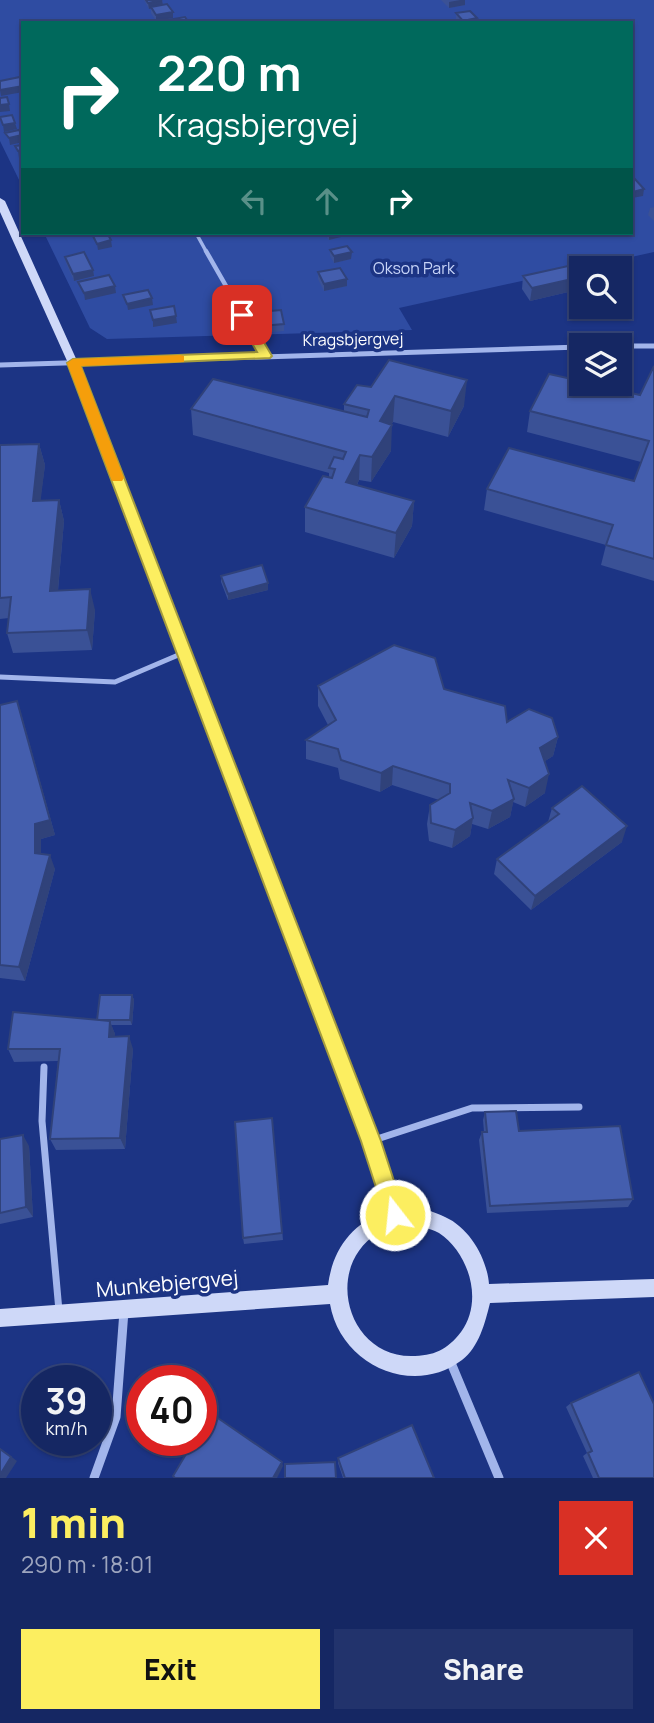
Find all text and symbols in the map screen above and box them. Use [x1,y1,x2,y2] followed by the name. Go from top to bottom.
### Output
[157,39,301,106] text: 220 m
[42,49,133,140] icon: right
[157,103,358,147] text: Kragsbjergvej
[235,182,273,220] icon: left
[308,182,346,220] icon: ahead
[381,182,419,220] icon: right
[569,256,632,396] map controls
[569,256,632,319] button: search
[373,257,456,279] park label: Okson Park
[212,285,272,345] pin
[223,296,261,334] icon: arrive
[303,327,403,351] street label: Kragsbjergvej
[569,333,632,396] button: layers
[358,1178,432,1252] position arrow
[95,1263,239,1303] street label: Munkebjergvej
[126,1365,217,1456] speed limit sign: 40
[45,1377,88,1425] text: 39
[46,1416,87,1440] text: km/h
[21,1493,126,1551] text: 1 min
[559,1501,633,1575] button: close
[21,1548,153,1580] text: 290 m · 18:01
[21,1629,320,1709] button: Exit
[334,1629,633,1709] button: Share

